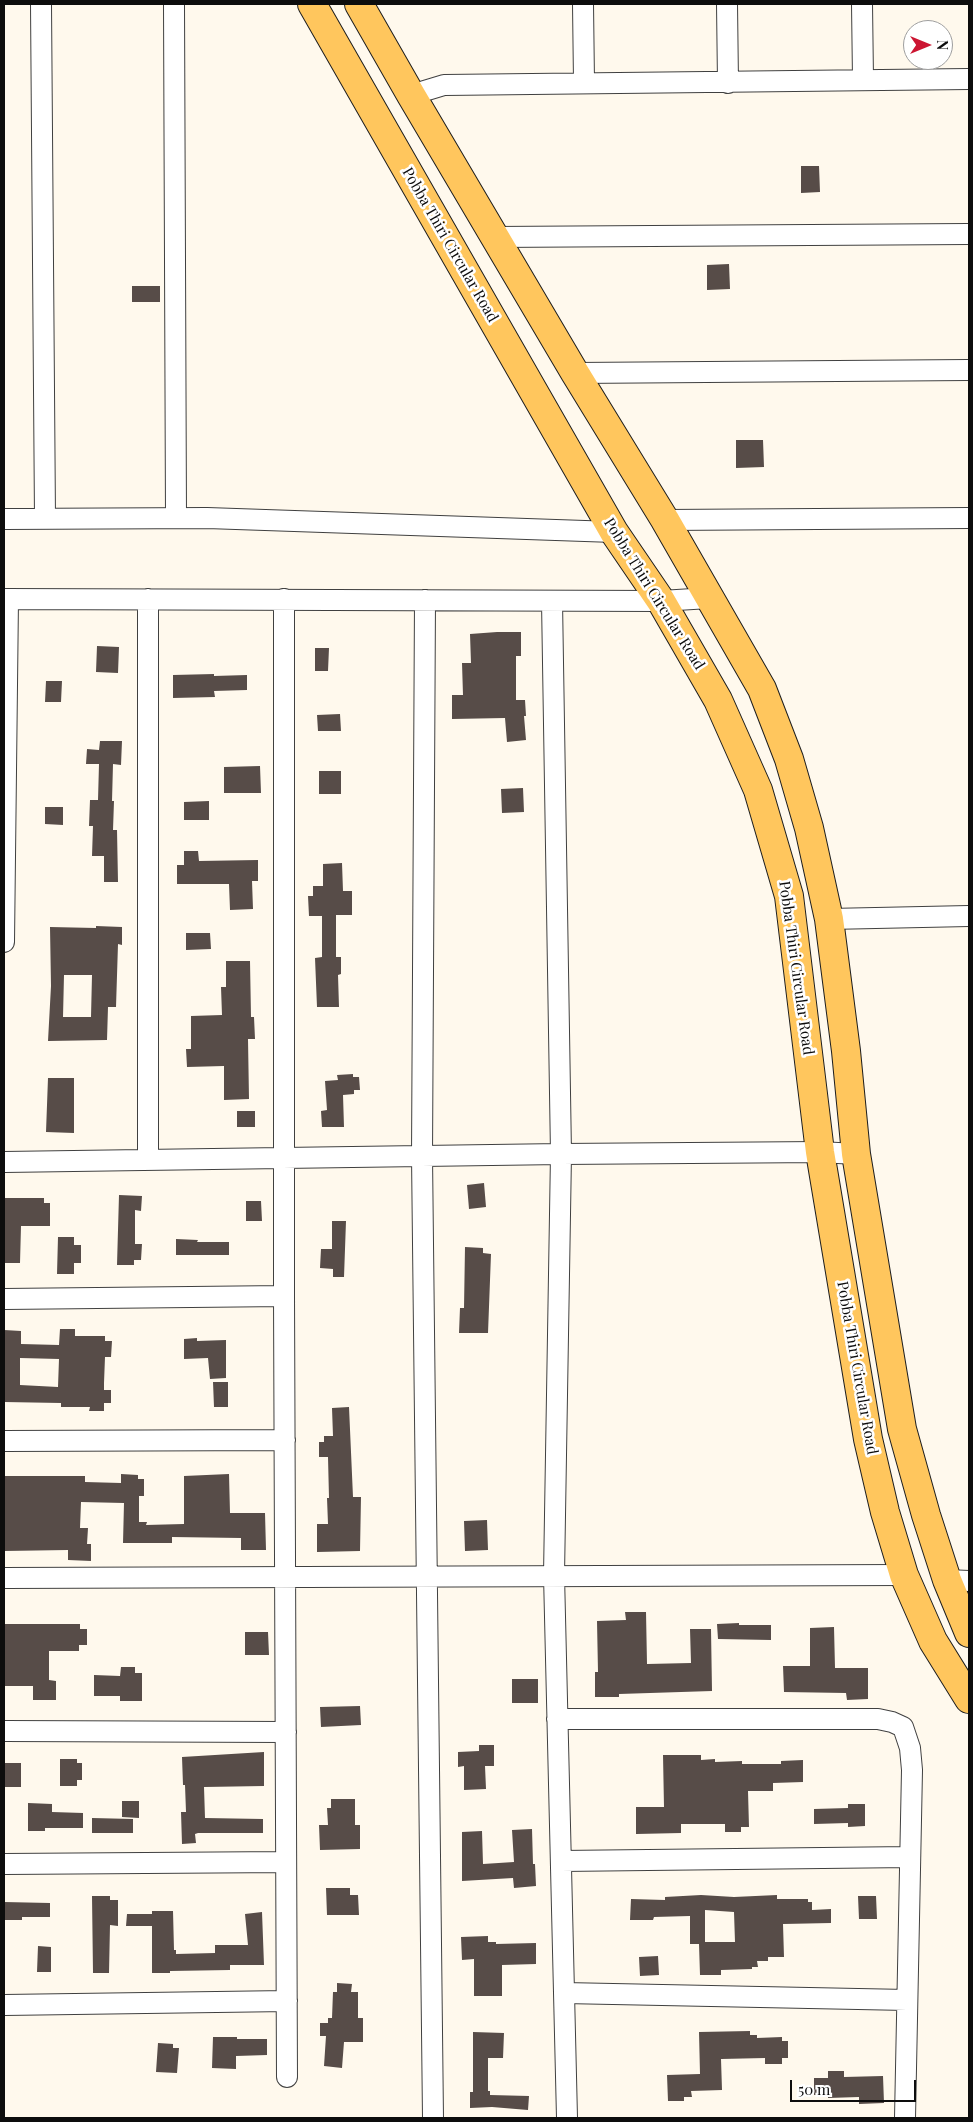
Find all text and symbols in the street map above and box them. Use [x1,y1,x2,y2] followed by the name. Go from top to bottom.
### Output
[903,20,953,70] north arrow
[933,40,952,50] text: N
[398,164,502,326] street label: Pobba Thiri Circular Road
[600,515,708,673] street label: Pobba Thiri Circular Road
[775,880,817,1056] street label: Pobba Thiri Circular Road
[833,1280,881,1456] street label: Pobba Thiri Circular Road
[793,2070,919,2102] scale bar
[798,2079,830,2099] text: 50 m

